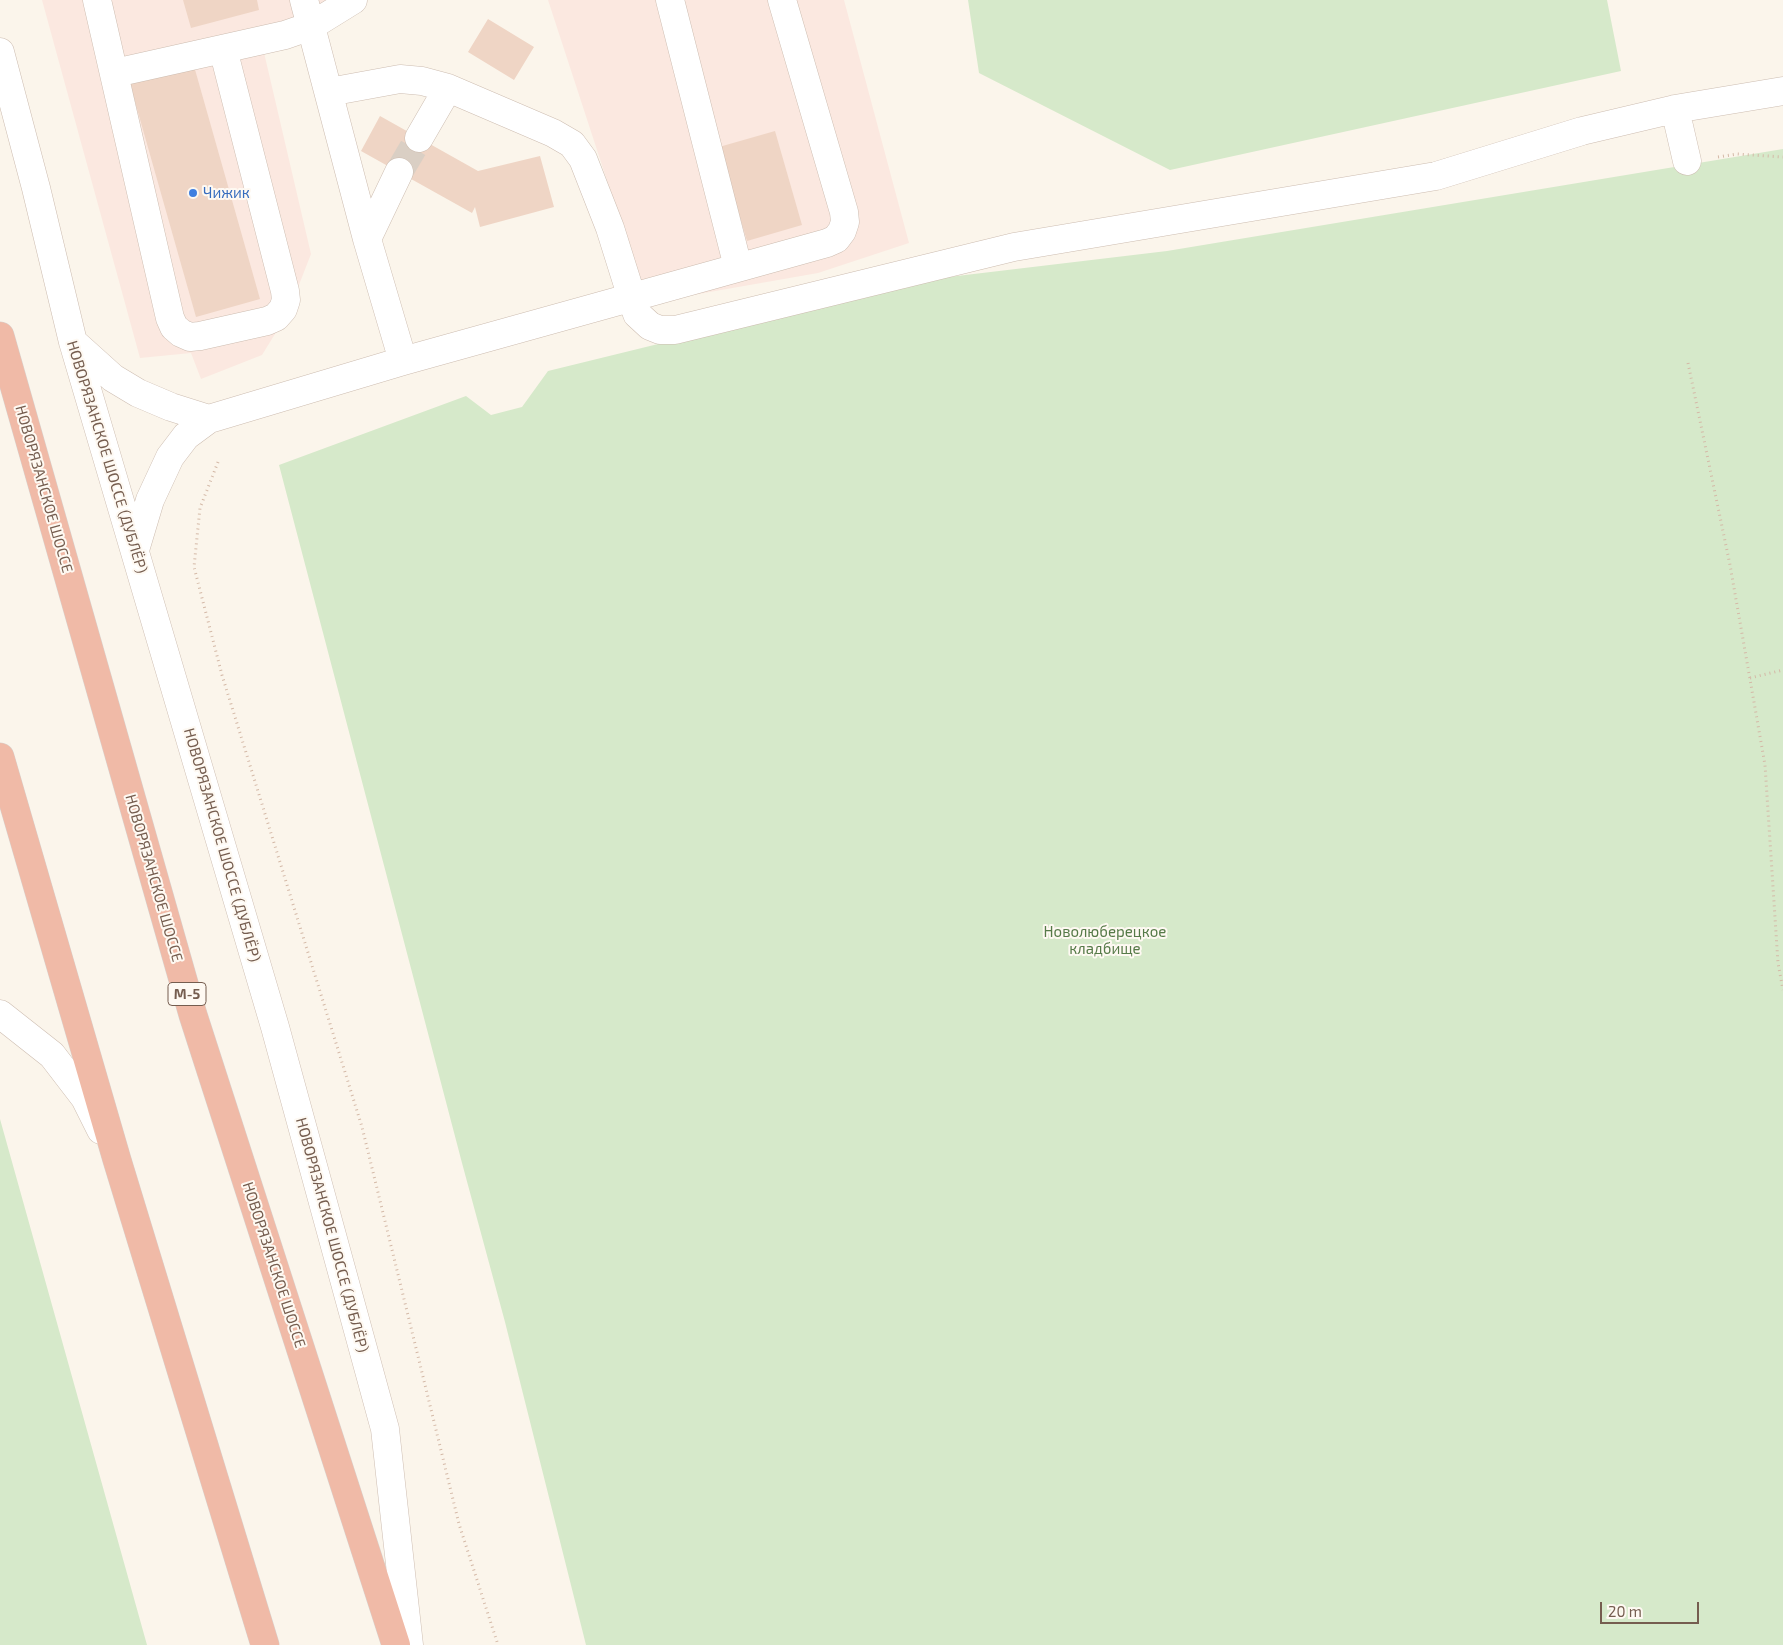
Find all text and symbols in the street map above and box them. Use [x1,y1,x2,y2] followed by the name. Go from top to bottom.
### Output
[203,184,250,202] place label: Чижик
[187,187,199,199] marker: Чижик
[63,338,151,576] street label: НОВОРЯЗАНСКОЕ ШОССЕ (ДУБЛЁР)
[11,403,77,575] street label: НОВОРЯЗАНСКОЕ ШОССЕ
[180,726,264,964] street label: НОВОРЯЗАНСКОЕ ШОССЕ (ДУБЛЁР)
[121,792,187,964] street label: НОВОРЯЗАНСКОЕ ШОССЕ
[1044,923,1166,958] park label: Новолюберецкое кладбище
[168,982,206,1006] road number: М-5
[292,1116,372,1354] street label: НОВОРЯЗАНСКОЕ ШОССЕ (ДУБЛЁР)
[239,1180,309,1350] street label: НОВОРЯЗАНСКОЕ ШОССЕ
[1603,1592,1702,1624] scale bar
[1608,1602,1642,1620] text: 20 m

